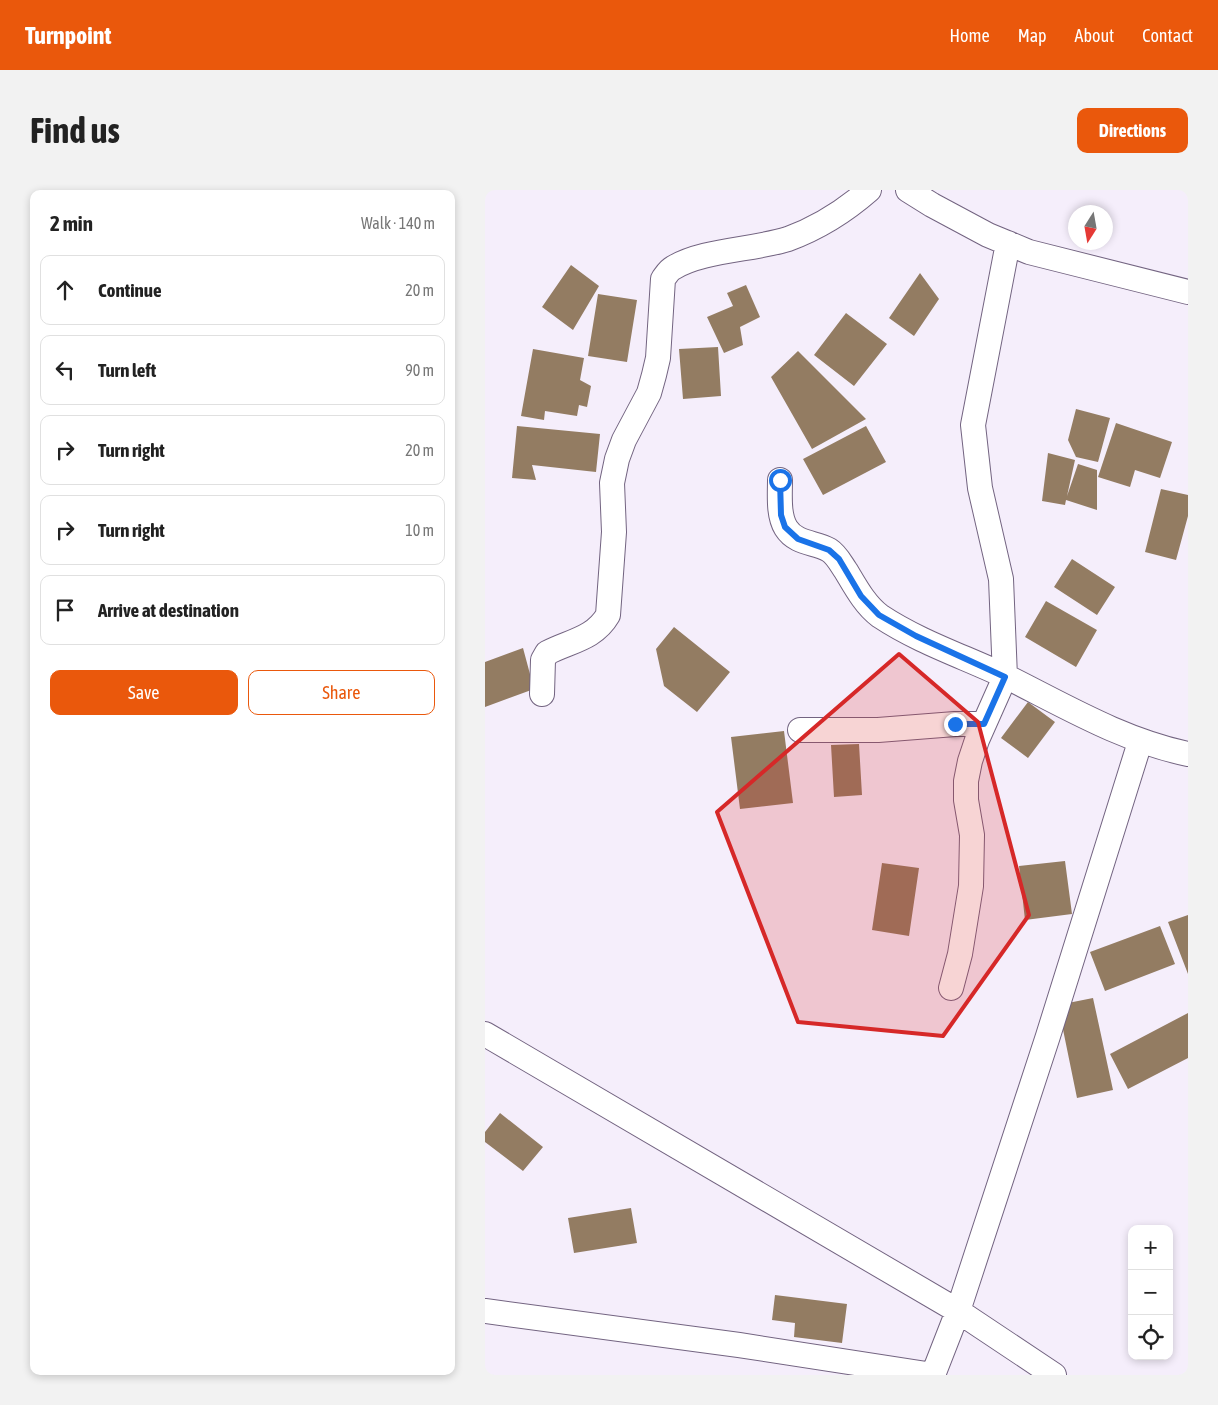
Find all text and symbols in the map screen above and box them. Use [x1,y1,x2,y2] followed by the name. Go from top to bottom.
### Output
[25,22,111,49] text: Turnpoint
[950,25,990,46] text: Home
[1018,25,1047,46] text: Map
[1075,25,1114,46] text: About
[1142,25,1193,46] text: Contact
[1077,108,1188,153] button: Directions
[30,110,120,150] text: Find us
[1068,205,1113,250] north arrow
[50,211,93,235] text: 2 min
[361,214,435,232] text: Walk · 140 m
[51,276,79,304] icon: ahead
[98,279,162,301] text: Continue
[405,281,434,299] text: 20 m
[51,356,79,384] icon: left
[98,359,156,381] text: Turn left
[405,361,434,379] text: 90 m
[51,436,79,464] icon: right
[98,439,165,461] text: Turn right
[405,441,434,459] text: 20 m
[769,469,792,492] route start
[51,516,79,544] icon: right
[98,519,165,541] text: Turn right
[405,521,434,539] text: 10 m
[51,596,79,624] icon: arrive
[98,599,239,621] text: Arrive at destination
[50,670,238,715] button: Save
[248,670,435,715] button: Share
[944,713,967,736] route end
[1128,1225,1173,1360] map controls
[1128,1225,1173,1270] button: +
[1128,1270,1173,1315] button: −
[1128,1315,1173,1360] button: locate

